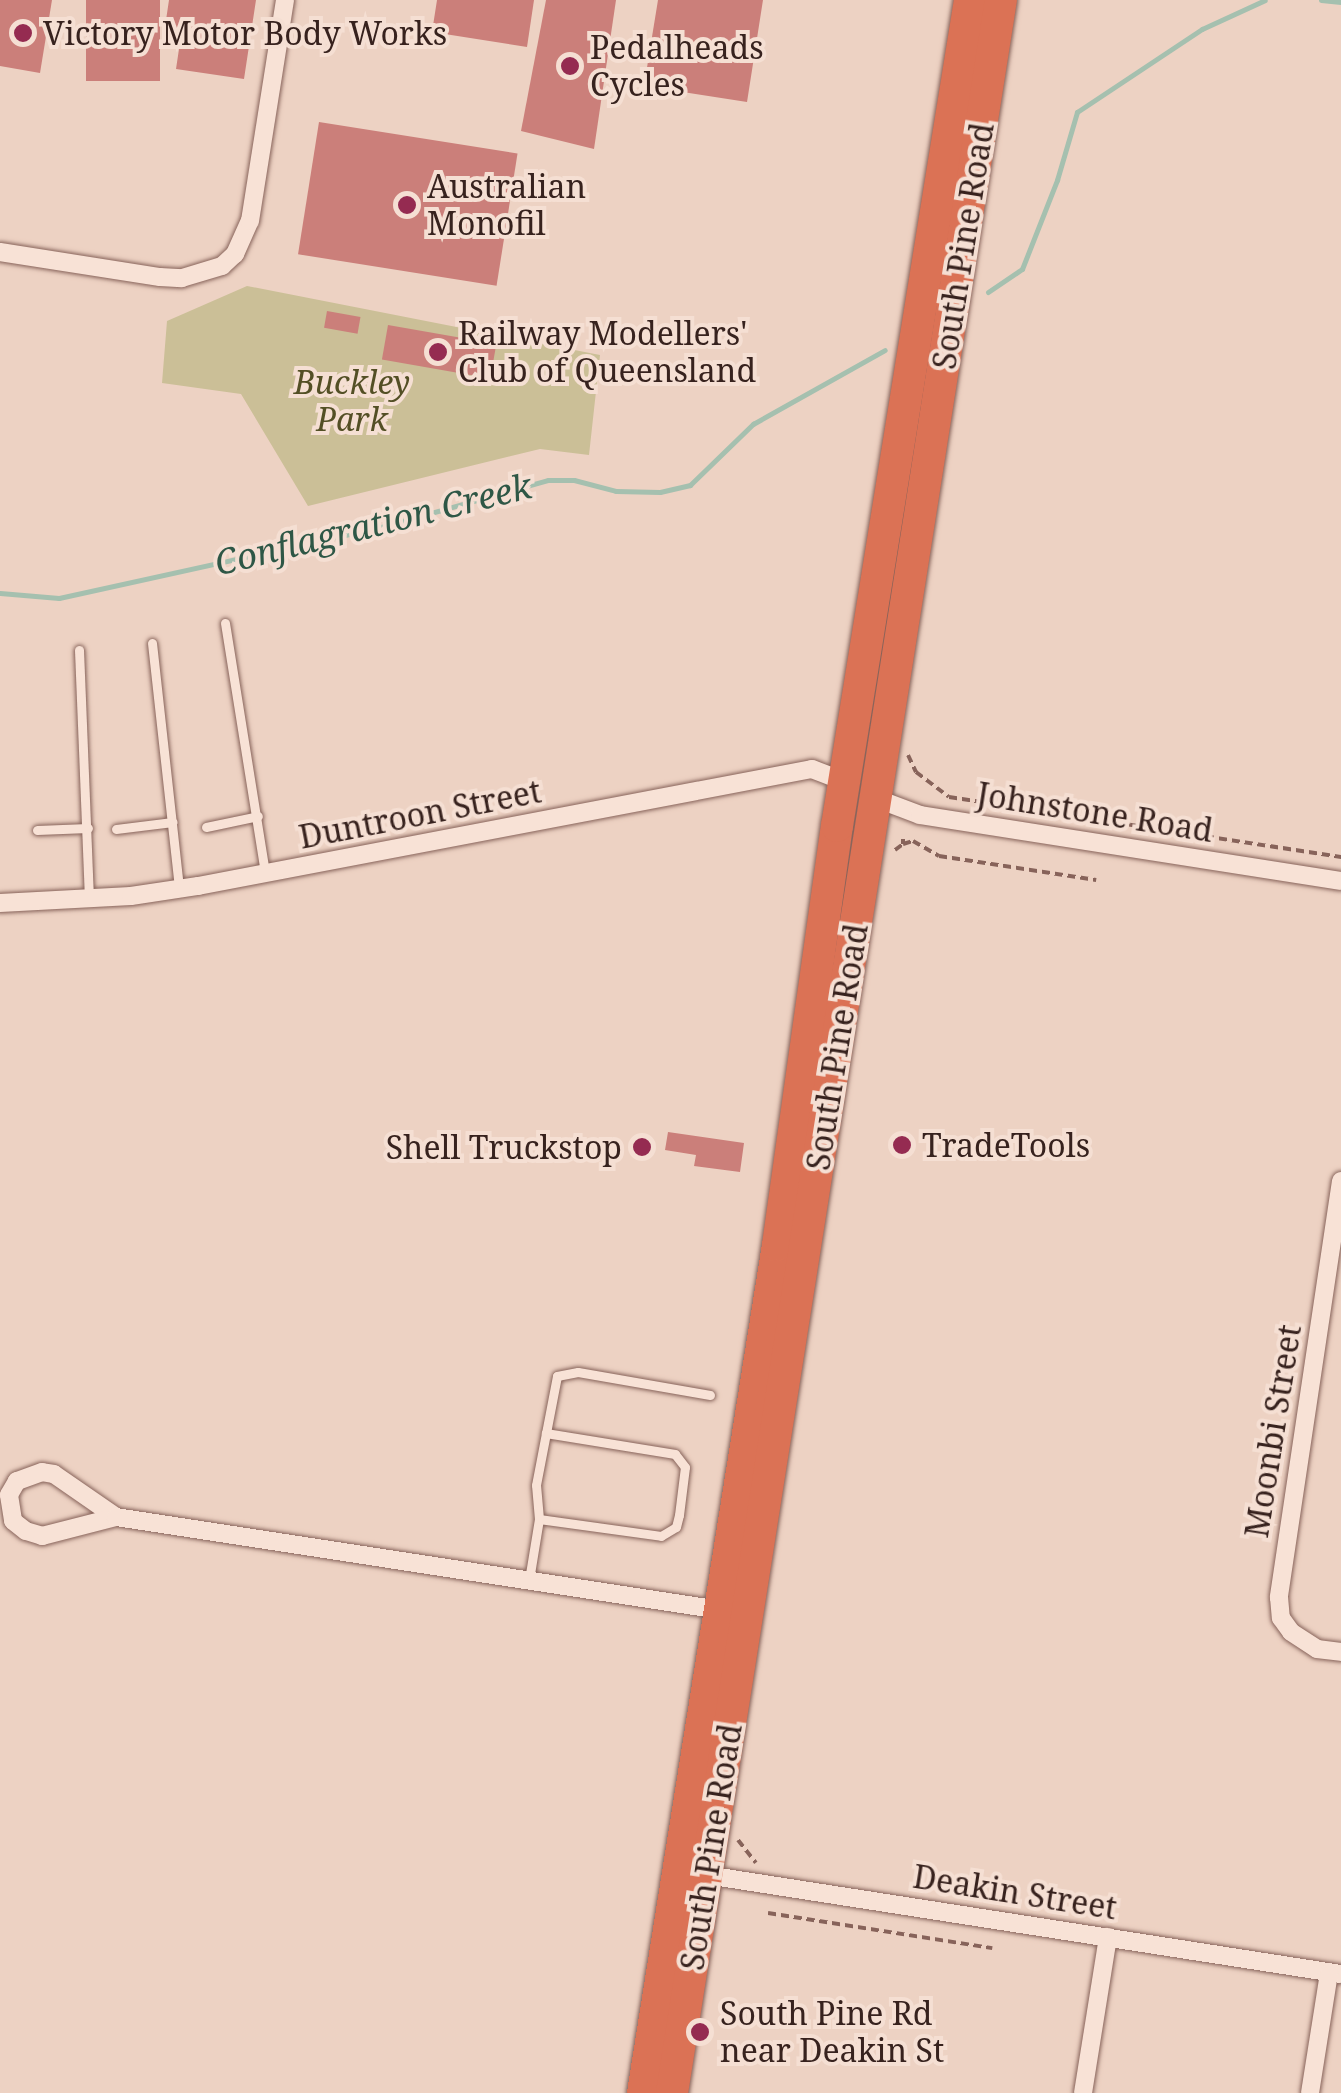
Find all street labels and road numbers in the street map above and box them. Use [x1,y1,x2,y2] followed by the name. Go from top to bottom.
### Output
[925,120,1001,372] street label: South Pine Road
[296,772,544,856] street label: Duntroon Street
[974,774,1216,850] street label: Johnstone Road
[799,921,875,1173] street label: South Pine Road
[1237,1322,1309,1540] street label: Moonbi Street
[673,1721,749,1973] street label: South Pine Road
[910,1857,1120,1927] street label: Deakin Street

